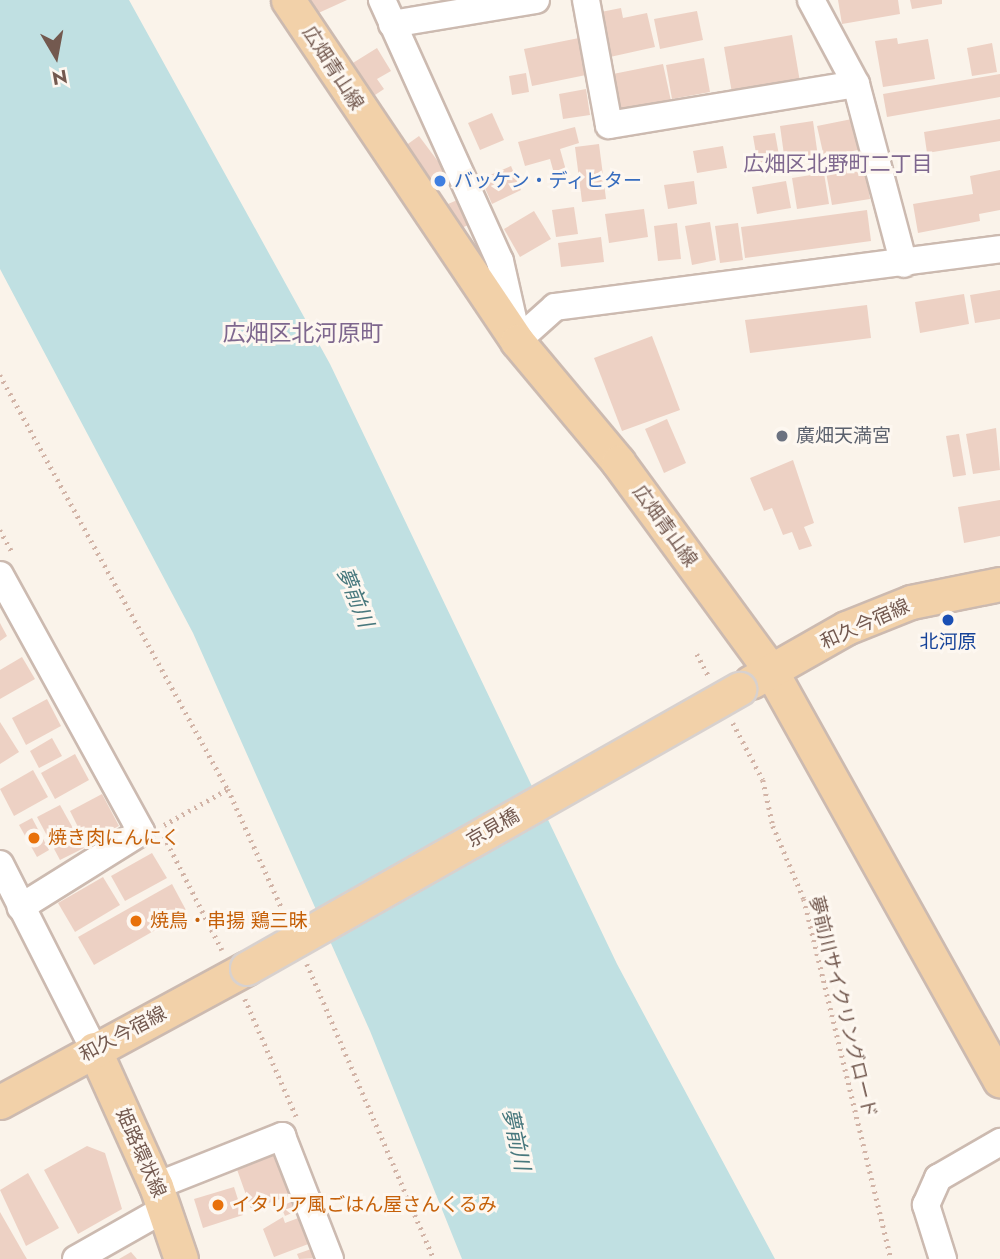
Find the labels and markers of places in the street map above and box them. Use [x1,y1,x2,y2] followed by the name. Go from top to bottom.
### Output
[454,170,644,192] place label: バッケン・ディヒター
[432,173,448,189] marker: バッケン・ディヒター
[796,425,891,447] place label: 廣畑天満宮
[774,428,790,444] marker: 廣畑天満宮
[940,612,956,628] marker: 北河原
[920,631,976,653] place label: 北河原
[48,827,181,849] place label: 焼き肉にんにく
[26,830,42,846] marker: 焼き肉にんにく
[150,910,308,932] place label: 焼鳥・串揚 鶏三昧
[128,913,144,929] marker: 焼鳥・串揚 鶏三昧
[232,1194,498,1216] place label: イタリア風ごはん屋さんくるみ
[210,1197,226,1213] marker: イタリア風ごはん屋さんくるみ

